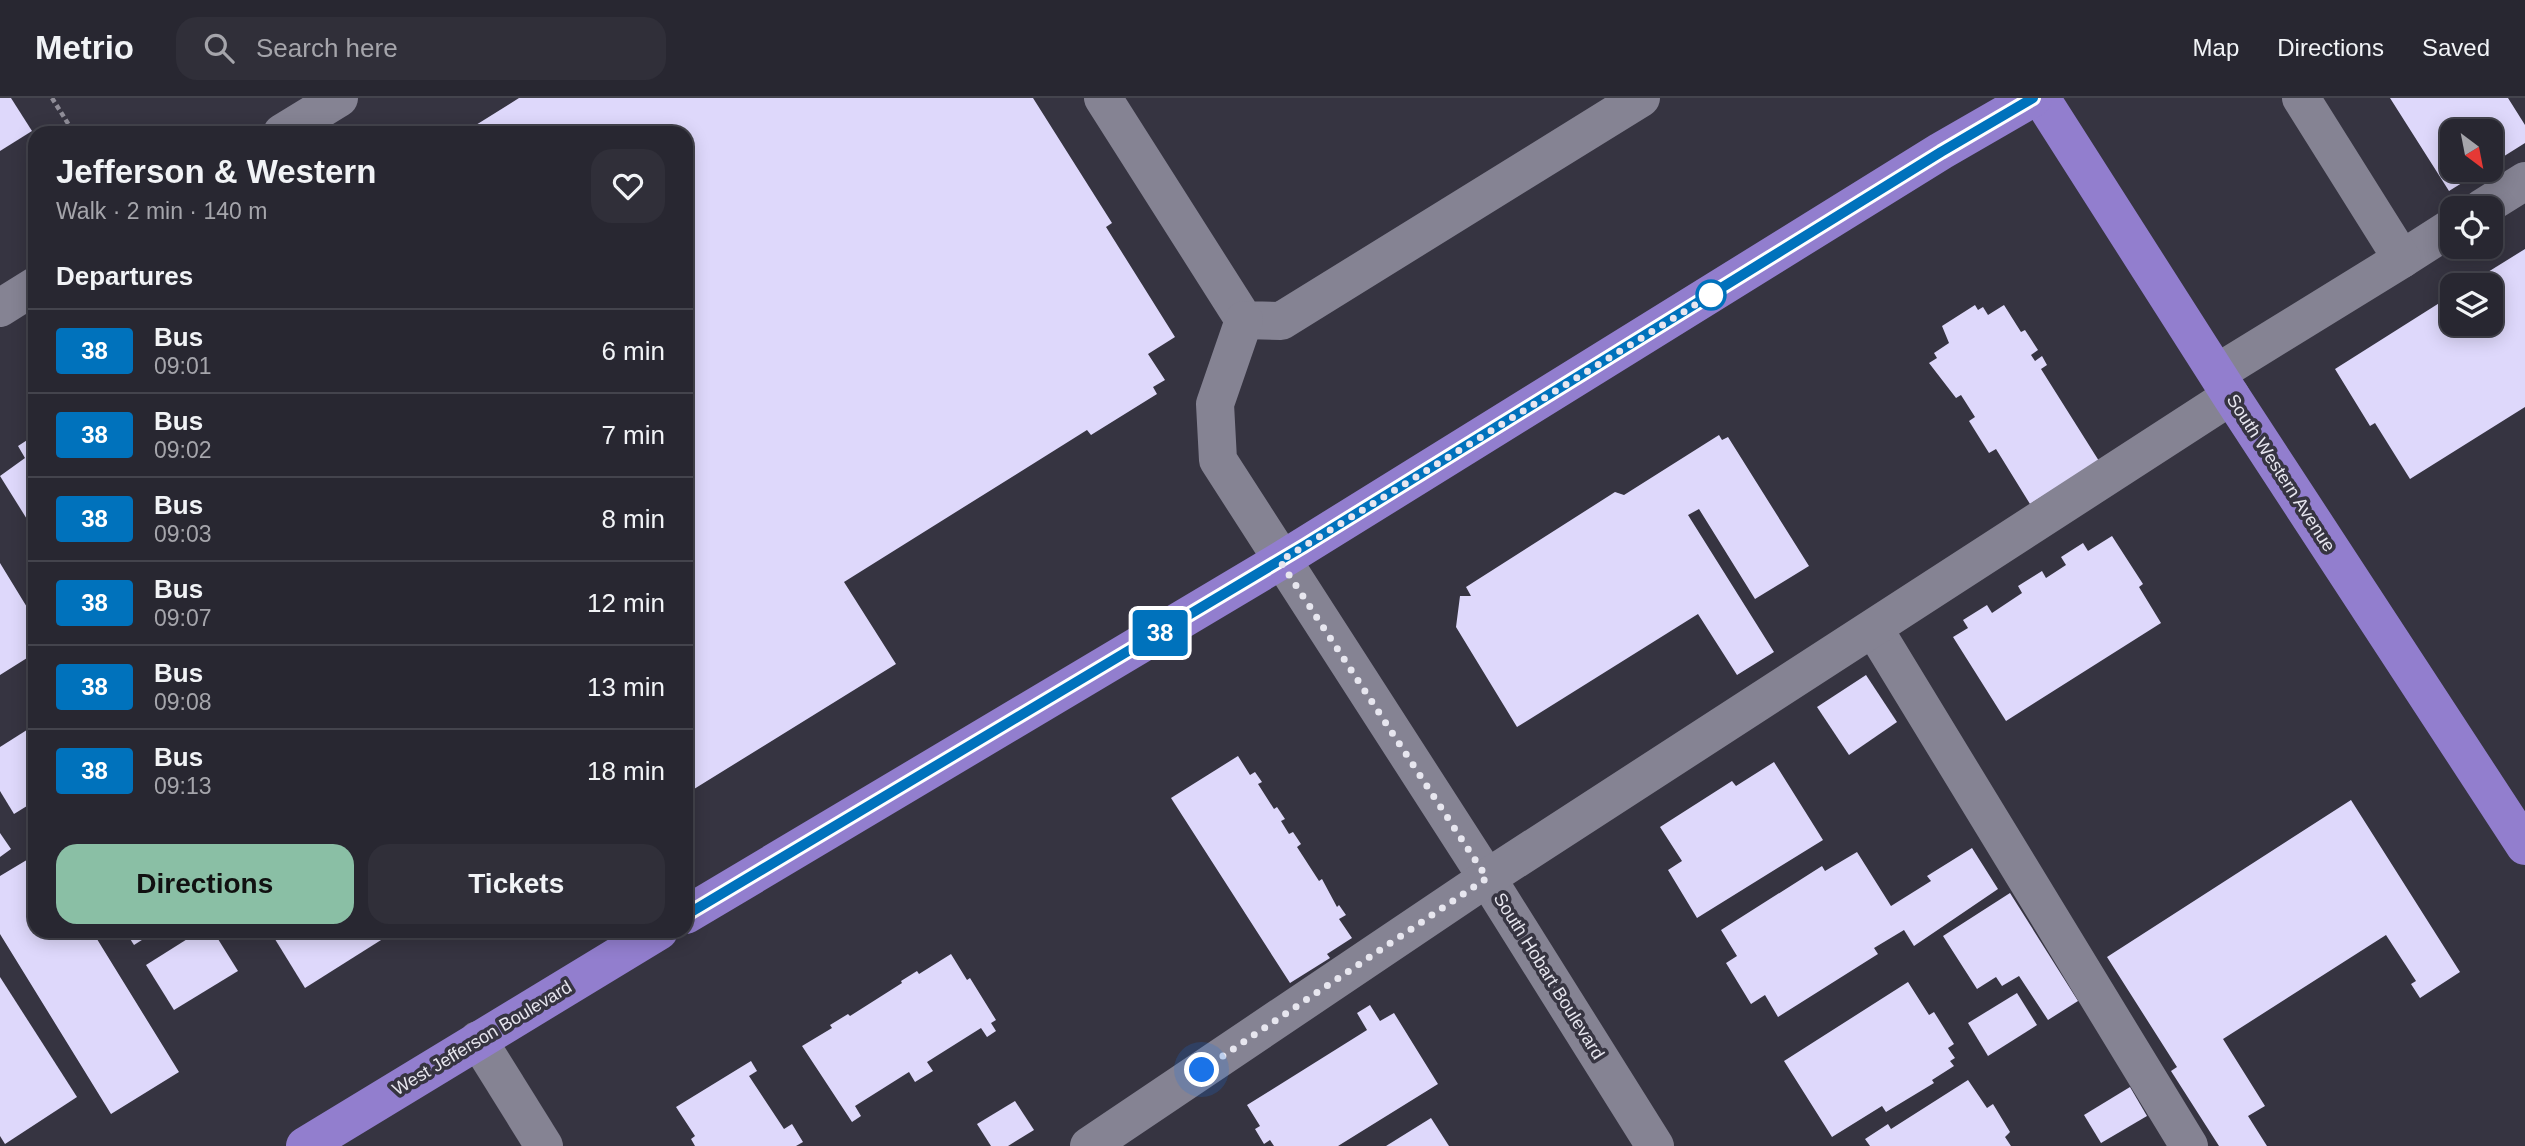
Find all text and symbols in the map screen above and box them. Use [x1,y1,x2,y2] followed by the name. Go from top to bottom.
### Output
[176,17,666,80] search box
[35,29,134,66] text: Metrio
[200,29,238,67] icon: search
[256,33,398,63] text: Search here
[2193,34,2239,61] text: Map
[2277,34,2384,61] text: Directions
[2422,34,2490,61] text: Saved
[2440,119,2502,182] north arrow
[2440,119,2503,336] map controls
[591,149,665,223] button: heart
[56,153,376,190] text: Jefferson & Western
[2440,196,2503,259] button: locate
[56,198,267,224] text: Walk · 2 min · 140 m
[56,261,193,291] text: Departures
[2440,273,2503,336] button: layers
[1696,280,1726,310] unlabelled marker
[154,322,203,352] text: Bus
[601,336,665,366] text: 6 min
[81,337,108,364] text: 38
[154,353,212,379] text: 09:01
[2223,391,2339,555] street label: South Western Avenue
[154,406,203,436] text: Bus
[601,420,665,450] text: 7 min
[81,421,108,448] text: 38
[154,437,212,463] text: 09:02
[154,490,203,520] text: Bus
[601,504,665,534] text: 8 min
[81,505,108,532] text: 38
[154,521,212,547] text: 09:03
[154,574,203,604] text: Bus
[587,588,665,618] text: 12 min
[81,589,108,616] text: 38
[154,605,212,631] text: 09:07
[1128,610,1192,656] line badge: 38
[1147,619,1173,646] text: 38
[154,658,203,688] text: Bus
[587,672,665,702] text: 13 min
[81,673,108,700] text: 38
[154,689,212,715] text: 09:08
[154,742,203,772] text: Bus
[587,756,665,786] text: 18 min
[81,757,108,784] text: 38
[154,773,212,799] text: 09:13
[56,844,354,924] button: Directions
[368,844,665,924] button: Tickets
[1490,889,1608,1063] street label: South Hobart Boulevard
[389,977,575,1099] street label: West Jefferson Boulevard
[1184,1052,1219,1087] your location

